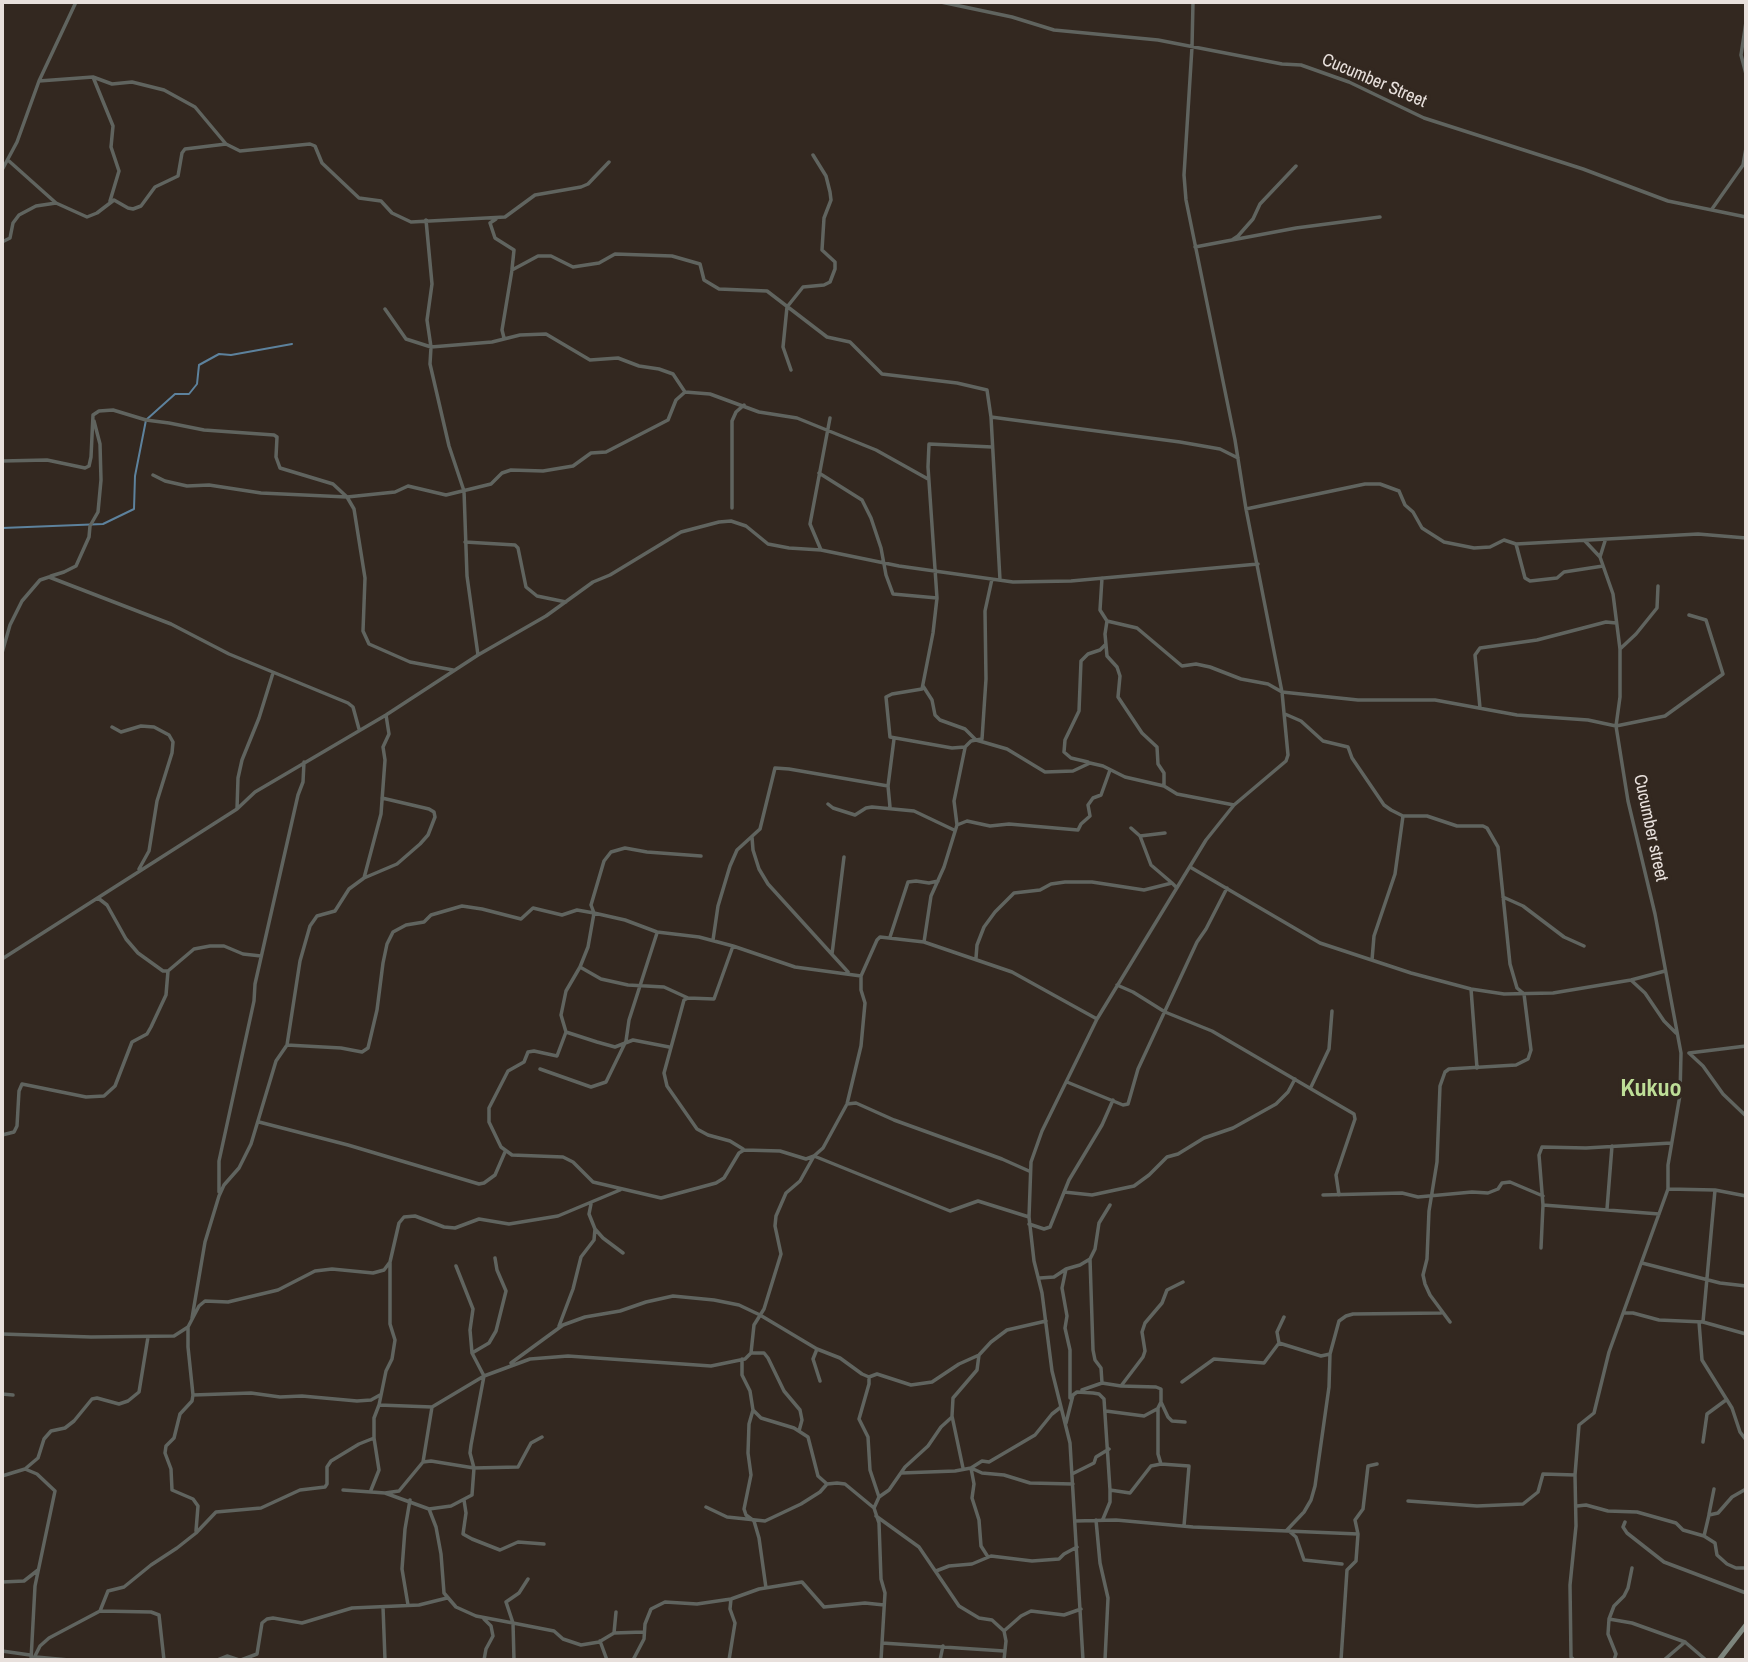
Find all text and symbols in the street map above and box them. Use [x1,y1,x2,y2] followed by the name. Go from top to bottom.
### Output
[1318,49,1430,113] street label: Cucumber Street
[1628,772,1672,884] street label: Cucumber street
[1620,1076,1682,1104] district label: Kukuo

